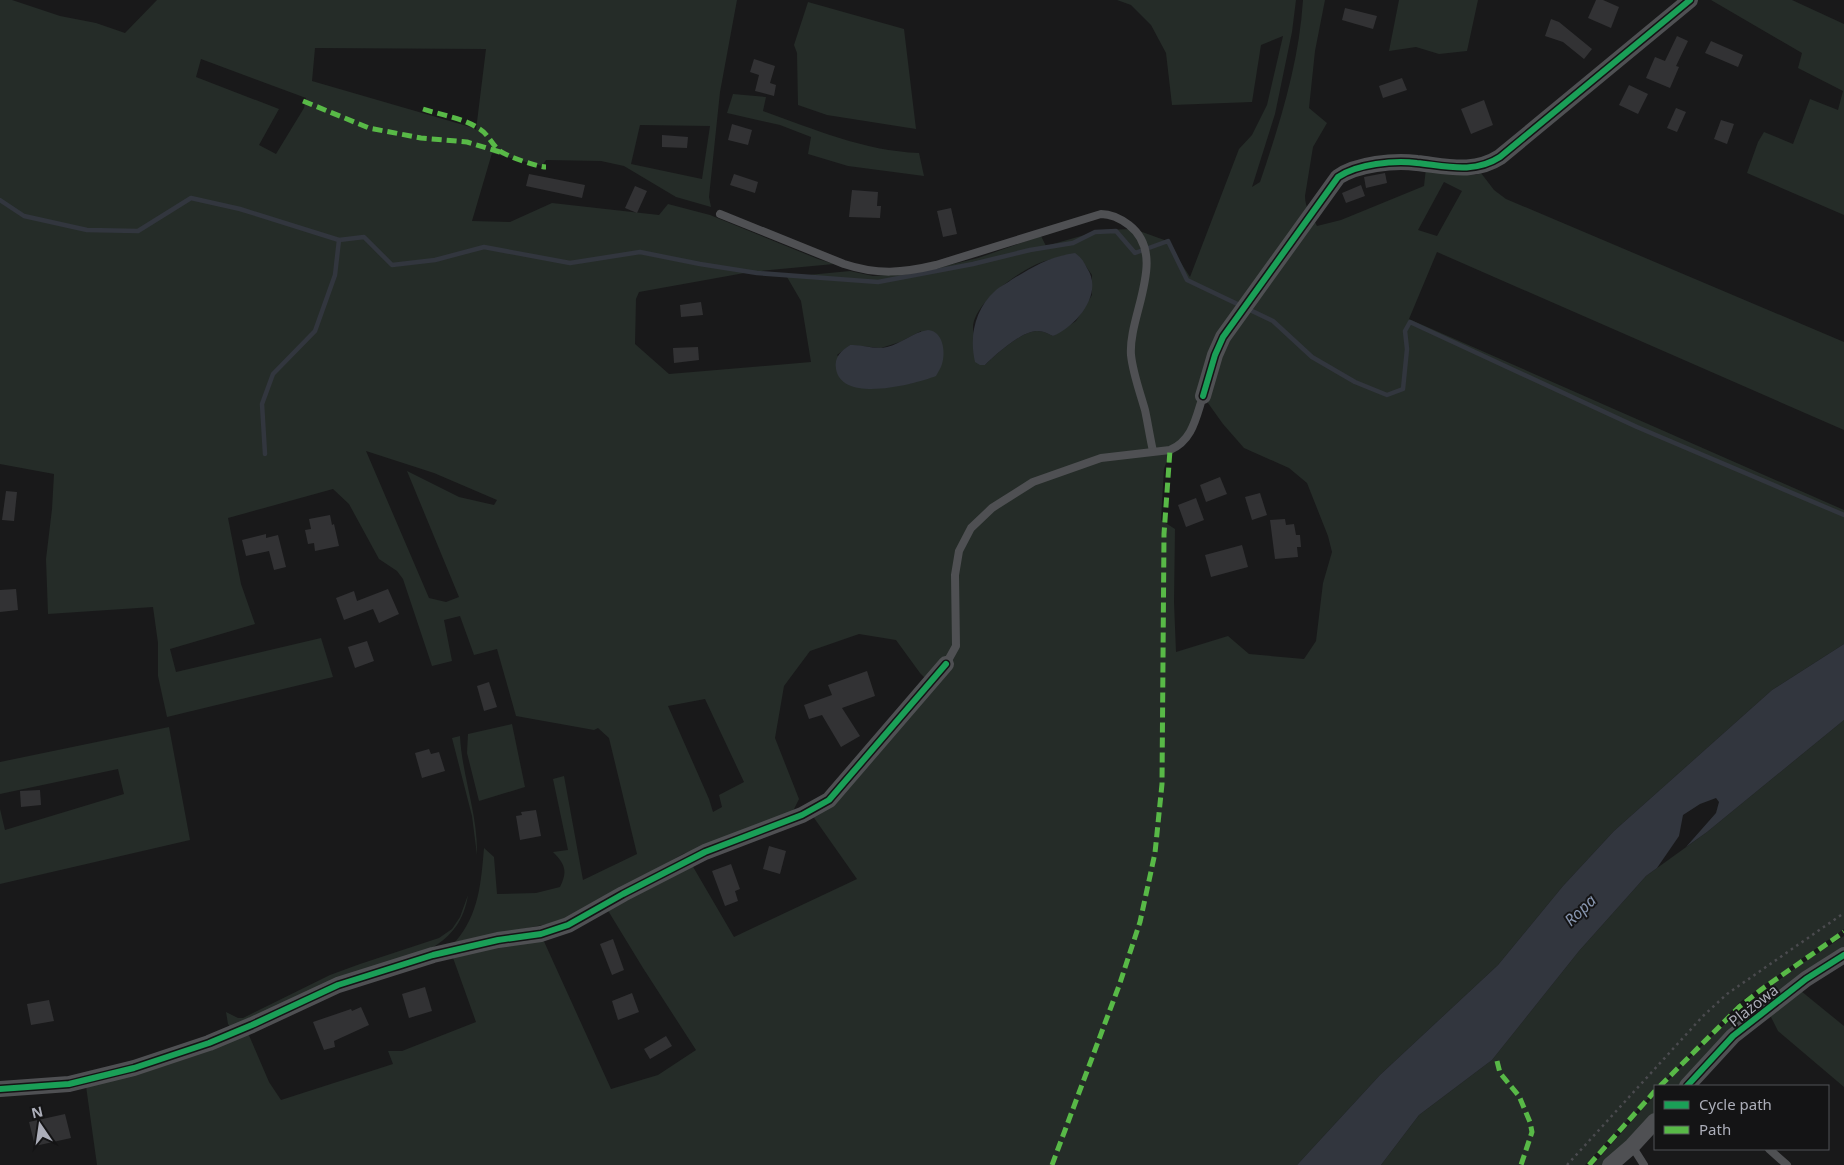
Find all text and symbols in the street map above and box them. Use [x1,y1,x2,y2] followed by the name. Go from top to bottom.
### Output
[1559,889,1601,931] water label: Ropa
[1724,979,1782,1031] street label: Plażowa
[1654,1085,1829,1150] legend
[1699,1094,1772,1114] text: Cycle path
[15,1100,65,1150] north arrow
[29,1101,45,1122] text: N
[1699,1119,1731,1139] text: Path

